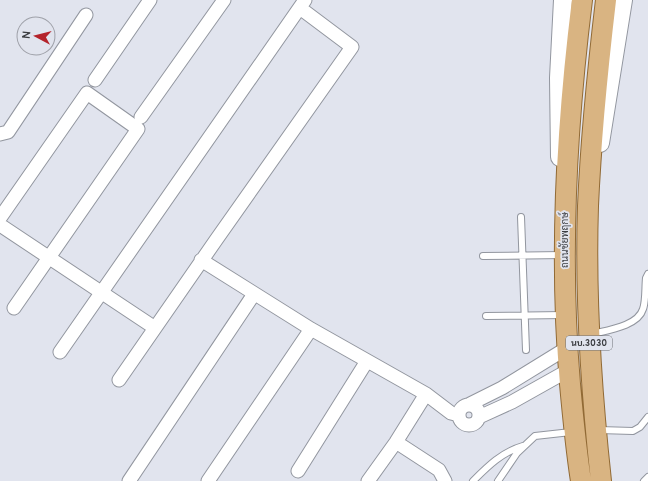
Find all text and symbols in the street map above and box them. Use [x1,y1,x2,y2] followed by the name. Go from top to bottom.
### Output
[16,16,56,56] north arrow
[20,30,34,40] text: N
[557,212,572,268] street label: ถนนชัยพฤกษ์
[566,336,612,350] road number: นบ.3030

